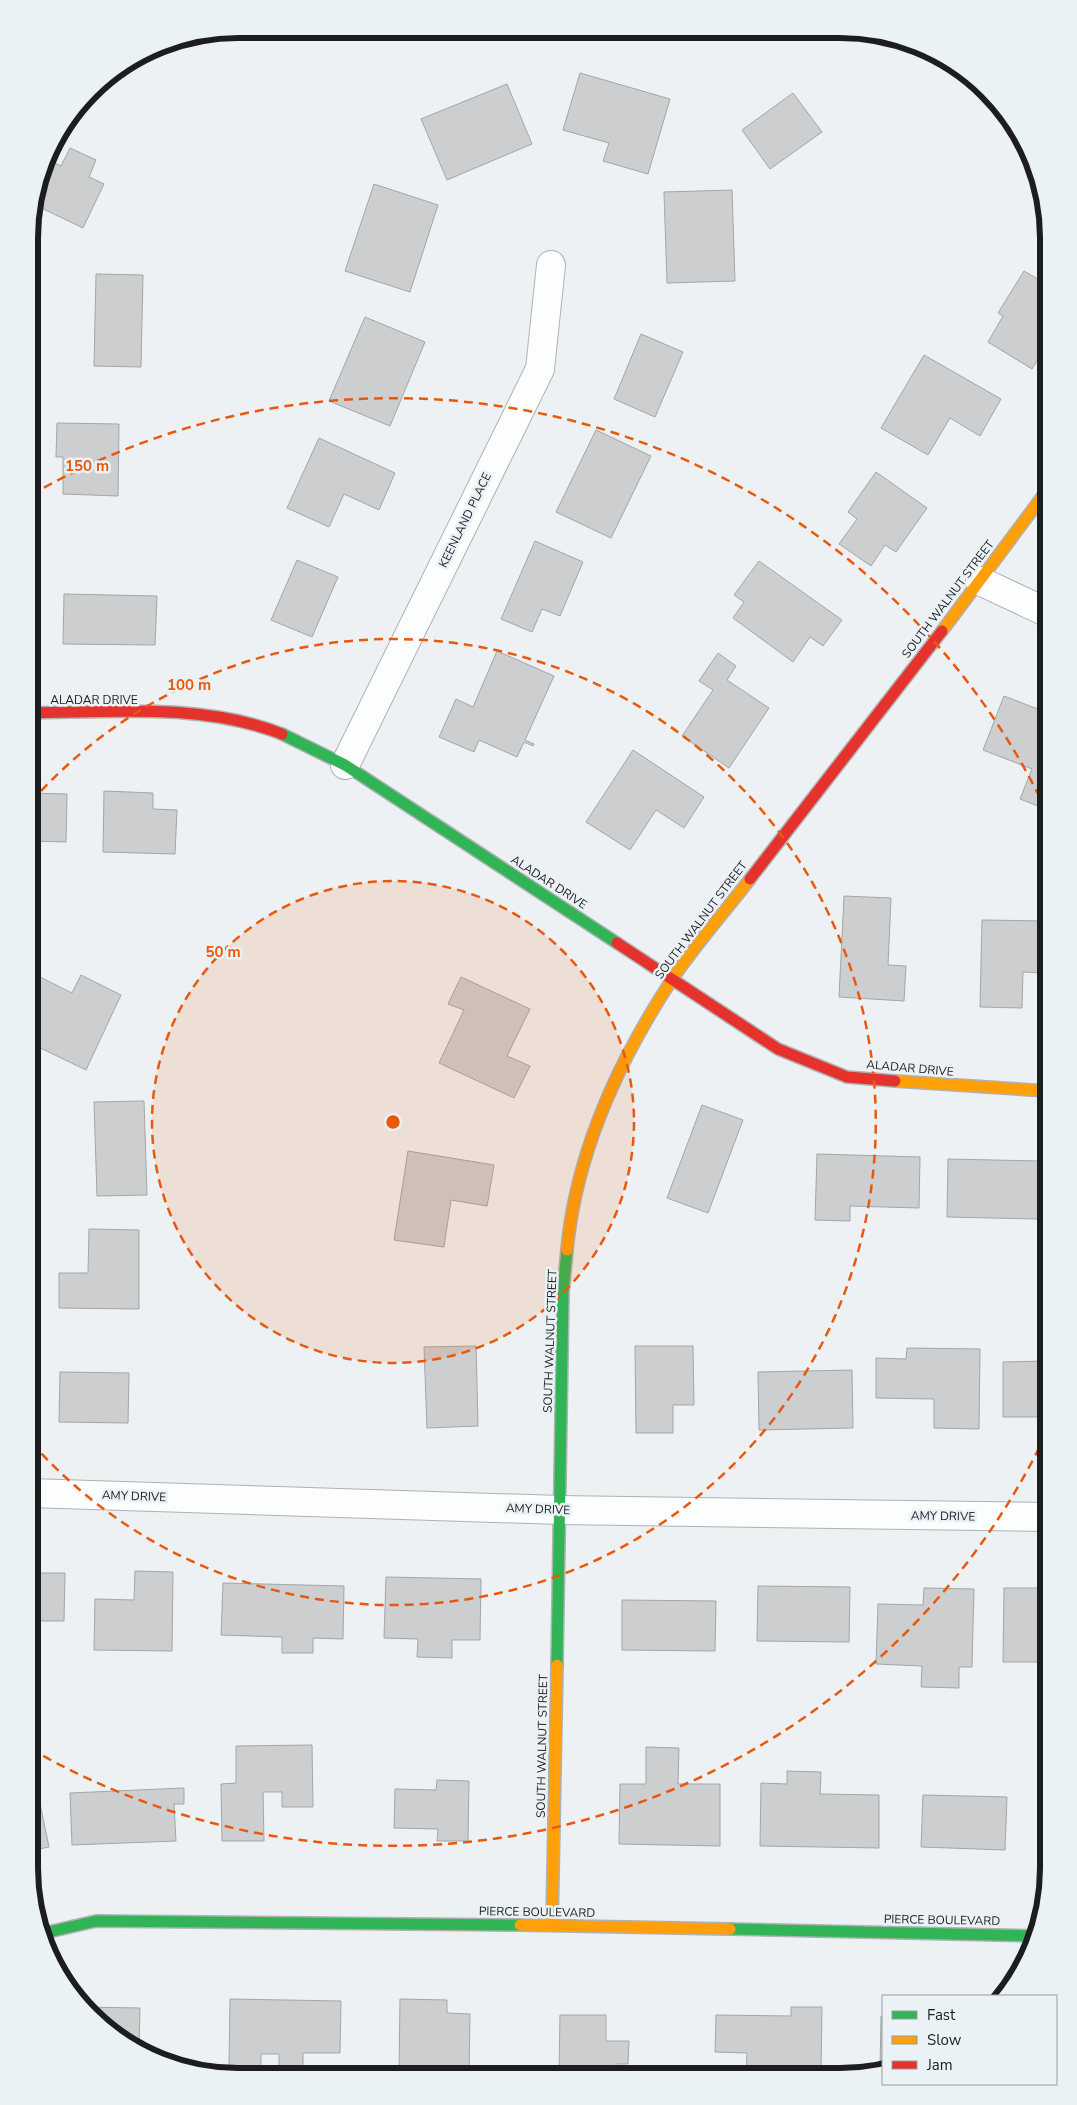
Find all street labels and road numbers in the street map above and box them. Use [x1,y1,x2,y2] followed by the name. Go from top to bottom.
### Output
[435,470,495,570] street label: KEENLAND PLACE
[898,536,998,661] street label: SOUTH WALNUT STREET
[50,692,138,708] street label: ALADAR DRIVE
[508,851,590,913] street label: ALADAR DRIVE
[651,857,751,982] street label: SOUTH WALNUT STREET
[866,1056,954,1080] street label: ALADAR DRIVE
[539,1268,561,1413] street label: SOUTH WALNUT STREET
[101,1487,167,1505] street label: AMY DRIVE
[505,1500,571,1518] street label: AMY DRIVE
[911,1507,975,1525] street label: AMY DRIVE
[533,1673,551,1818] street label: SOUTH WALNUT STREET
[479,1903,596,1921] street label: PIERCE BOULEVARD
[884,1911,1001,1929] street label: PIERCE BOULEVARD

